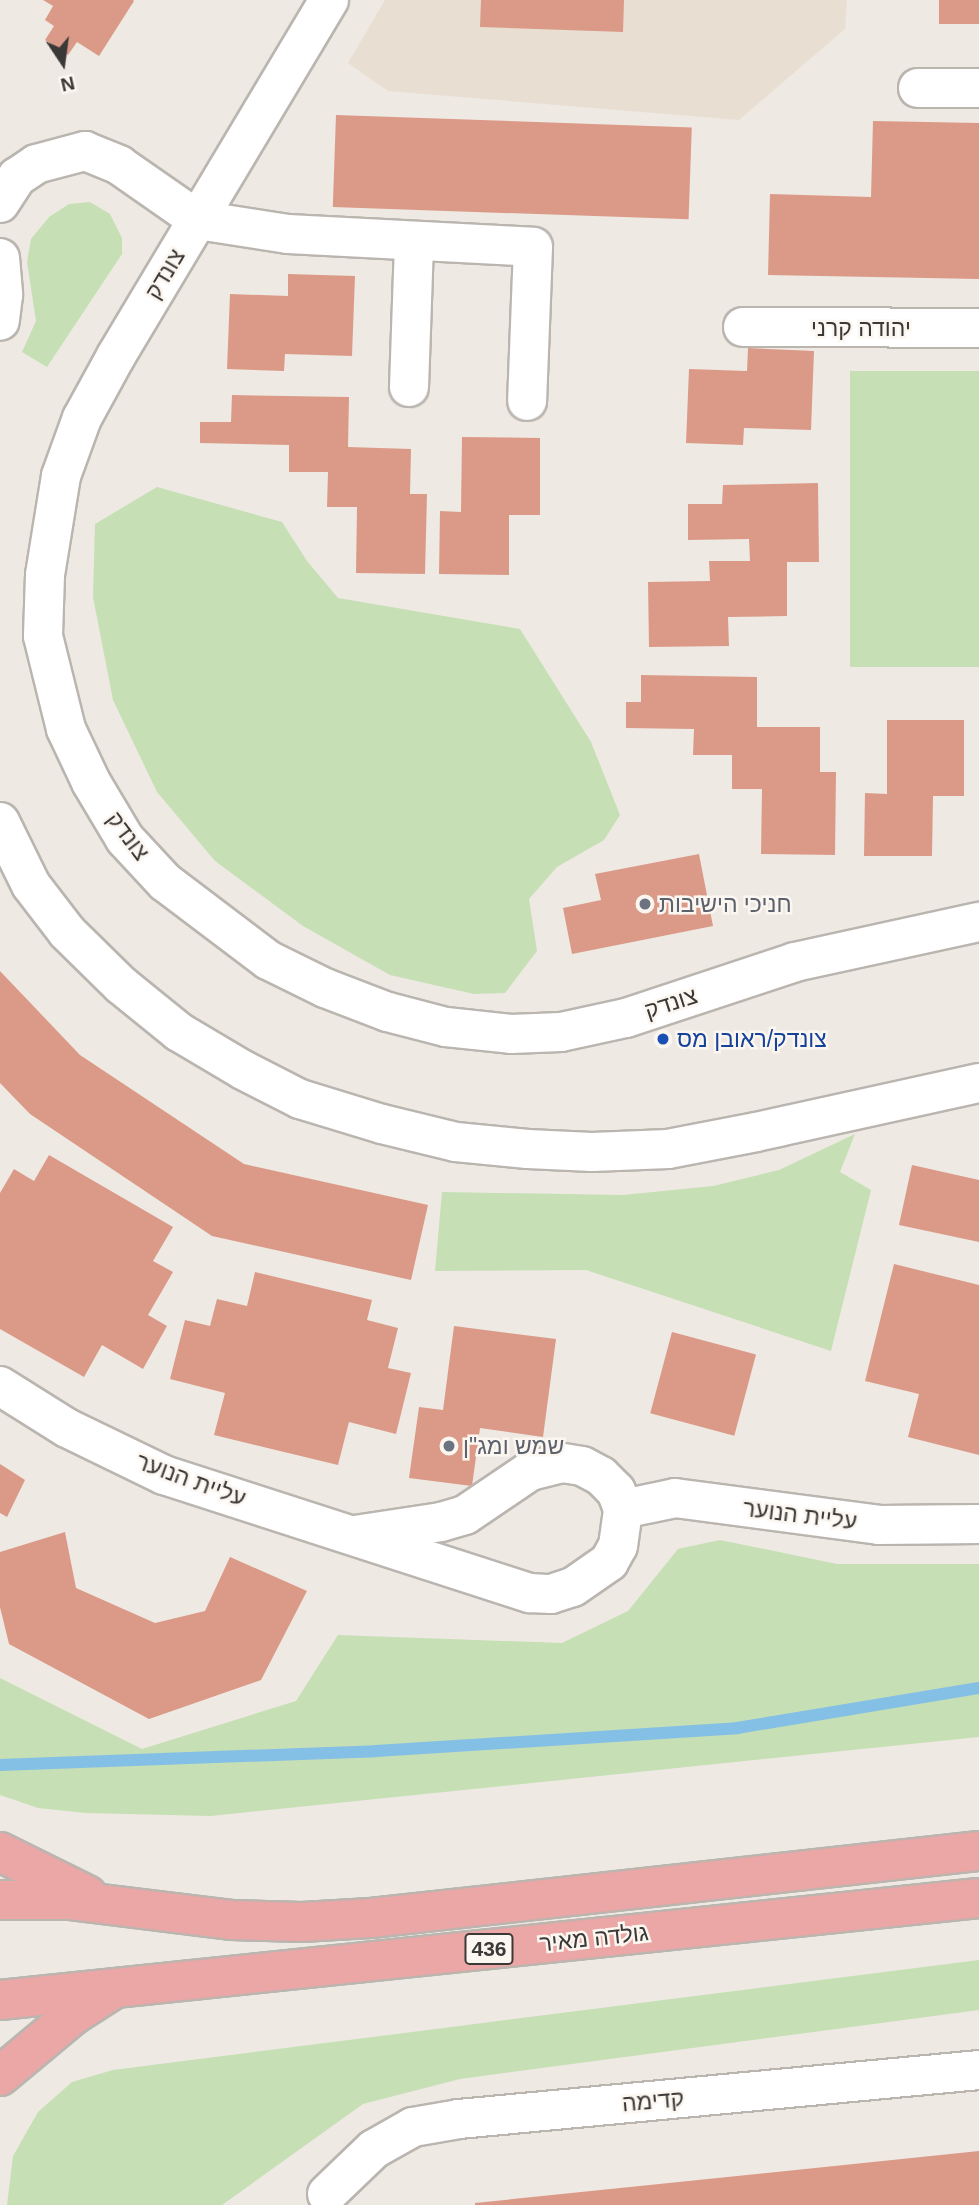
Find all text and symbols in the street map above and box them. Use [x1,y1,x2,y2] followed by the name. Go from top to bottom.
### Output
[28,28,98,98] north arrow
[59,72,77,96] text: N
[139,244,191,304] street label: צונדק
[811,314,911,342] street label: יהודה קרני
[101,806,155,866] street label: צונדק
[659,890,792,918] place label: חניכי הישיבות
[637,896,653,912] marker: חניכי הישיבות
[641,982,701,1024] street label: צונדק
[677,1025,827,1053] place label: צונדק/ראובן מס
[655,1031,671,1047] marker: צונדק/ראובן מס
[463,1432,564,1460] place label: שמש ומג"ן
[441,1438,457,1454] marker: שמש ומג"ן
[132,1447,250,1513] street label: עליית הנוער
[741,1494,859,1536] street label: עליית הנוער
[538,1919,650,1957] street label: גולדה מאיר
[463,1932,515,1966] road number: 436
[621,2085,685,2117] street label: קדימה

